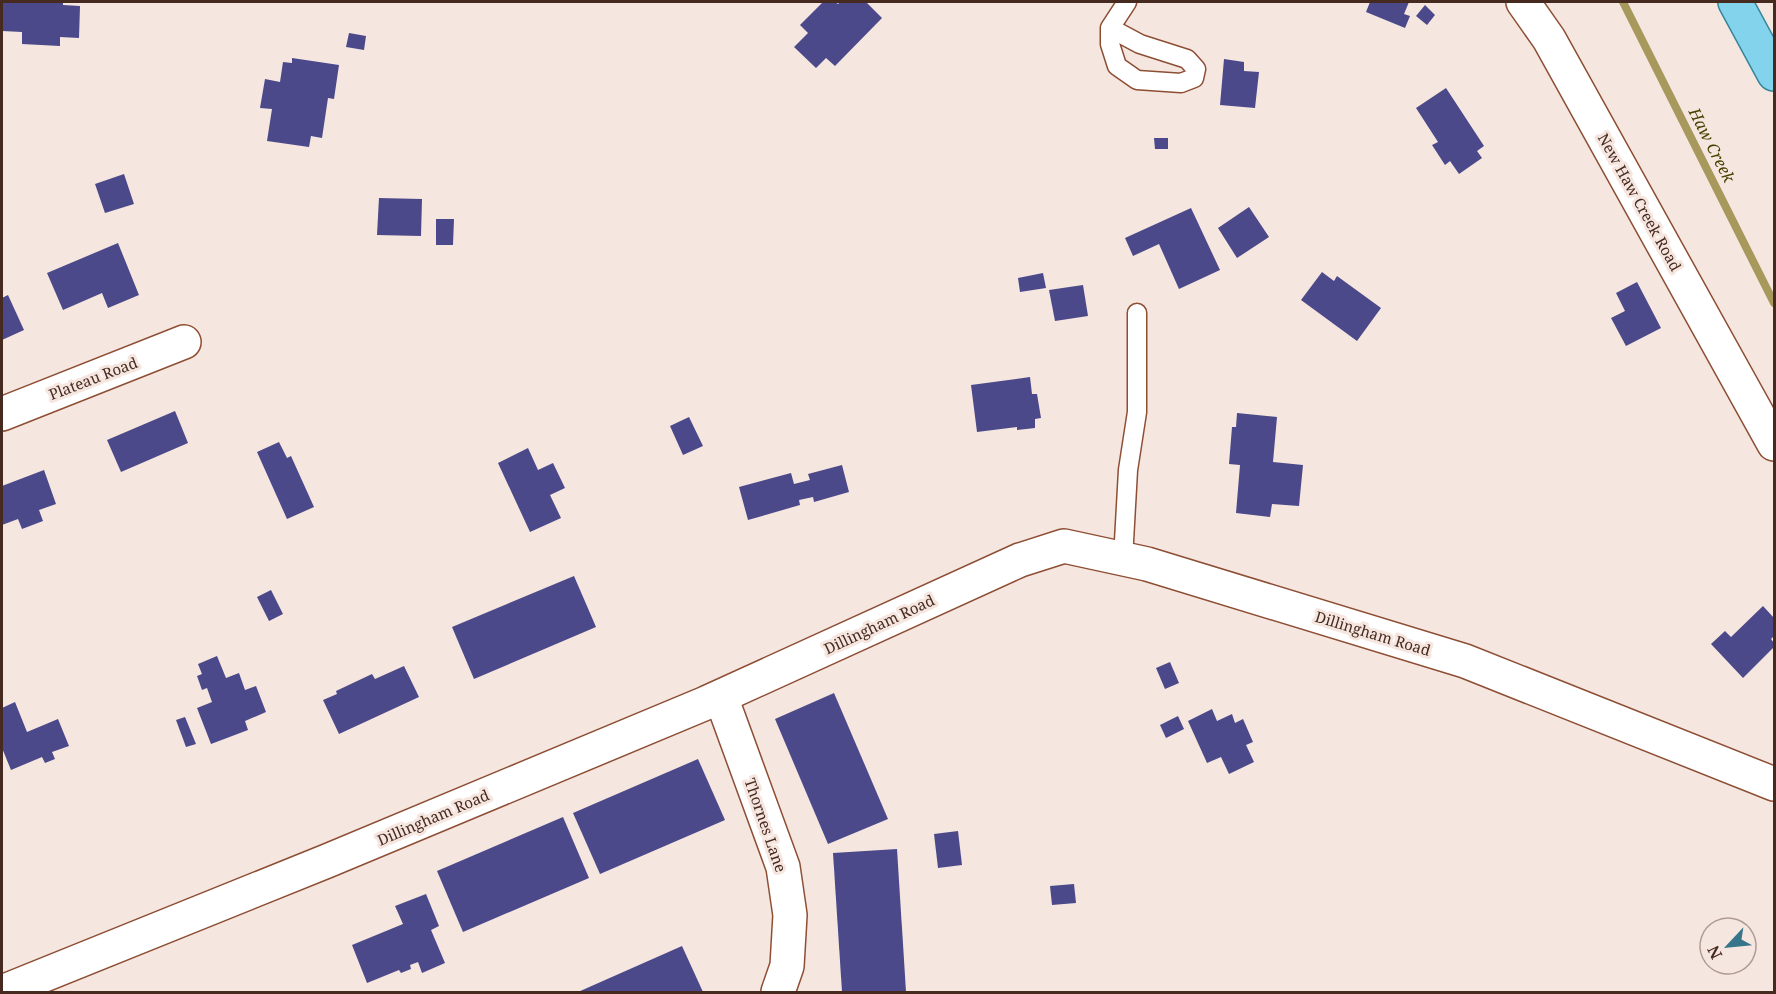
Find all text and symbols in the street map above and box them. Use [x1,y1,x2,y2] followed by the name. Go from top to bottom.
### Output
[1683,103,1741,187] water label: Haw Creek
[1594,130,1686,274] street label: New Haw Creek Road
[46,352,140,404] street label: Plateau Road
[821,590,937,658] street label: Dillingham Road
[1313,606,1433,660] street label: Dillingham Road
[741,775,791,875] street label: Thornes Lane
[374,784,492,850] street label: Dillingham Road
[1698,916,1758,976] north arrow
[1702,942,1727,963] text: N

